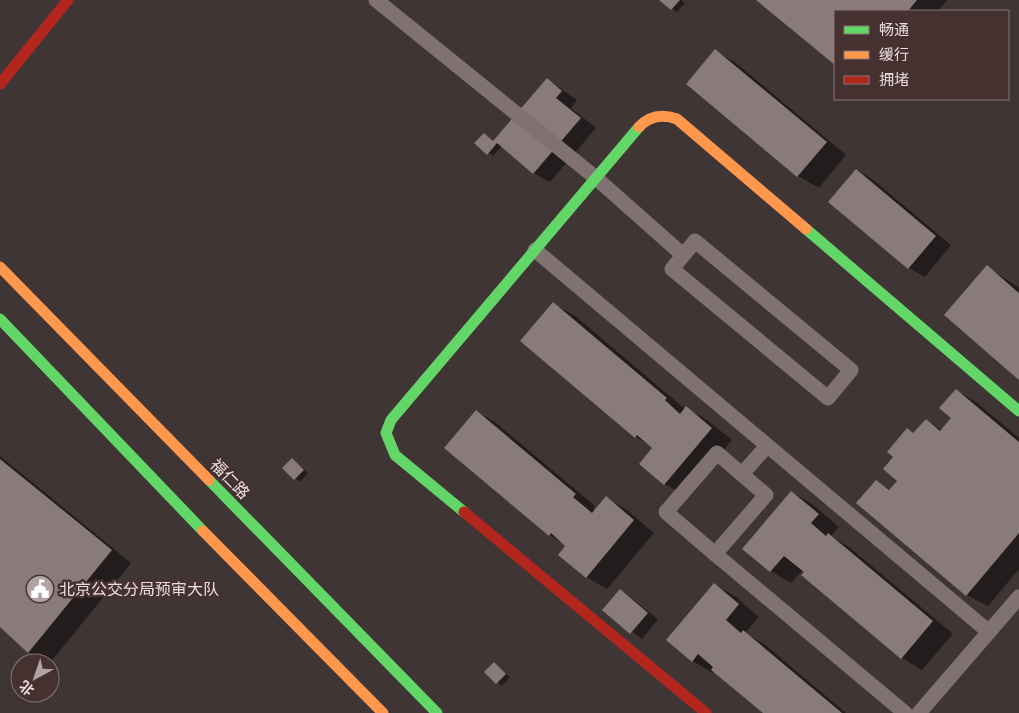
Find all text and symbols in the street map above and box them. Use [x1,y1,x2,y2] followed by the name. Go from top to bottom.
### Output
[834,10,1009,100] legend
[879,21,909,39] text: 畅通
[879,46,909,64] text: 缓行
[879,71,909,89] text: 拥堵
[206,455,254,503] street label: 福仁路
[25,574,55,604] public building icon: 北京公交分局预审大队
[59,580,219,599] place label: 北京公交分局预审大队
[10,653,60,703] north arrow
[15,677,38,699] text: 北

